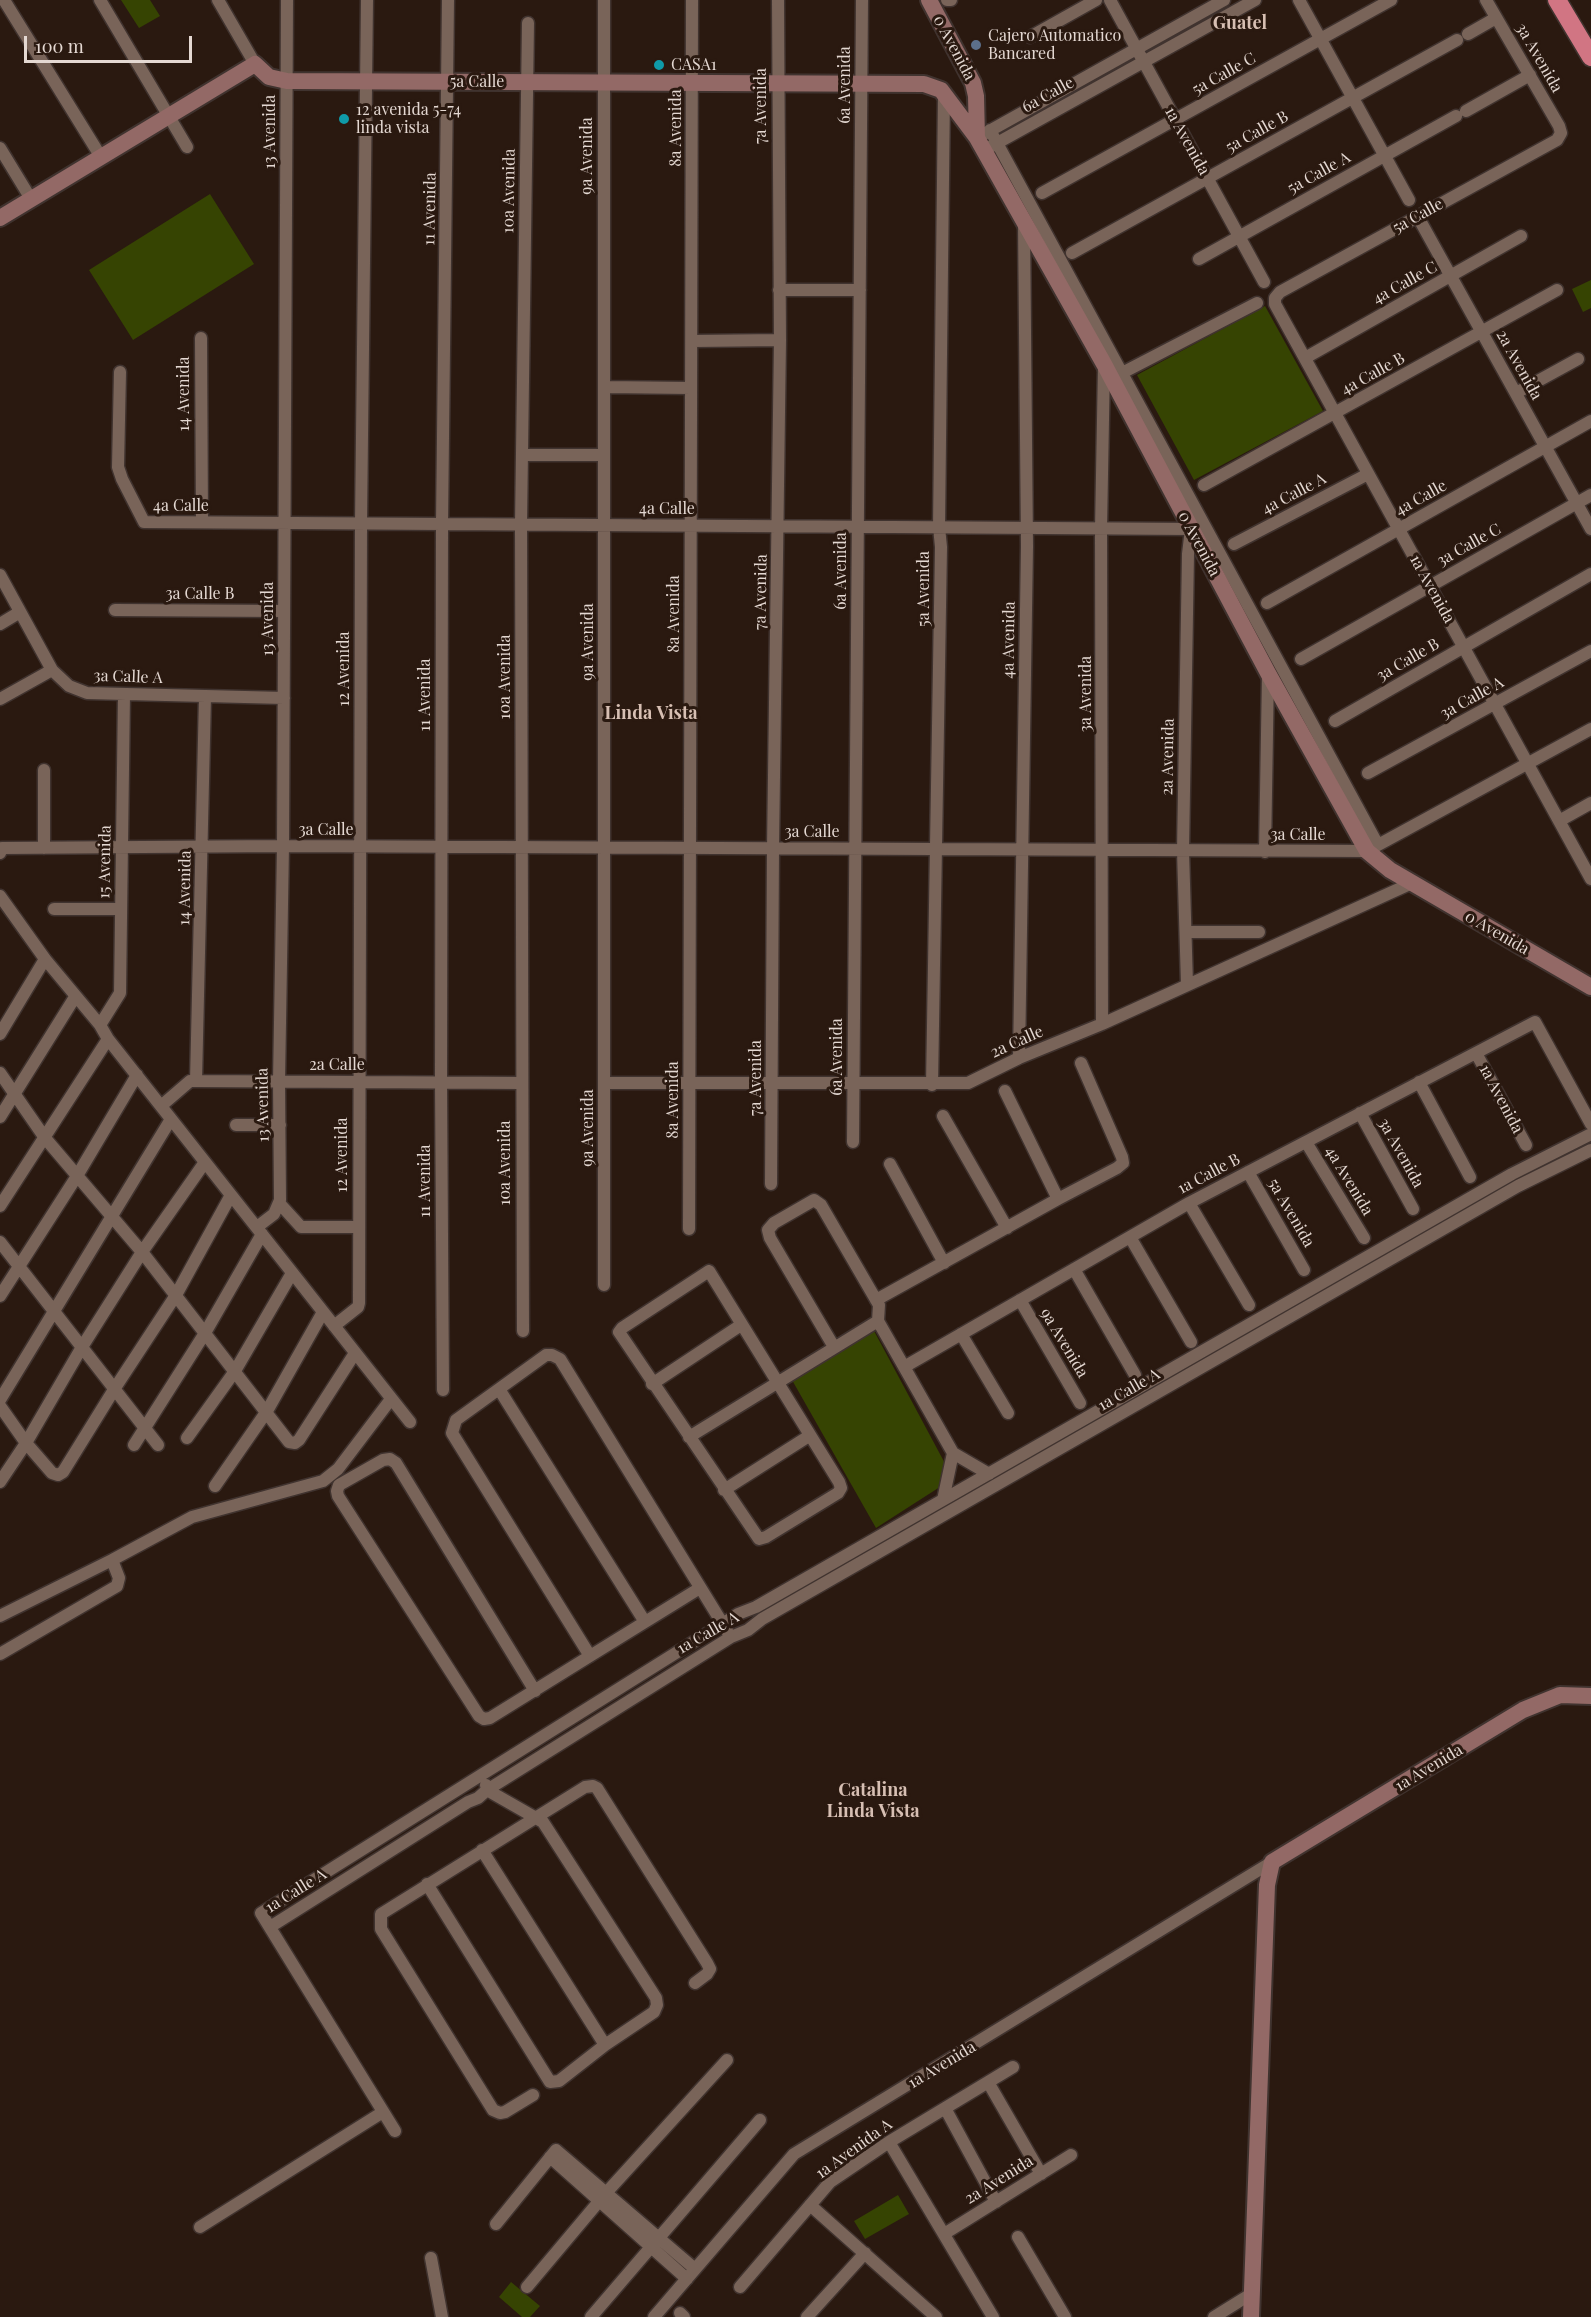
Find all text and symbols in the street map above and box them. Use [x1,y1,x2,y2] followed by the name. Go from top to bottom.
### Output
[929,12,979,84] street label: 0 Avenida
[1213,12,1267,34] district label: Guatel
[1512,20,1566,96] street label: 3a Avenida
[27,24,195,62] scale bar
[988,26,1121,64] place label: Cajero Automatico Bancared
[35,34,84,58] text: 100 m
[969,38,983,52] marker: Cajero Automatico Bancared
[835,46,855,124] street label: 6a Avenida
[1189,49,1259,99] street label: 5a Calle C
[671,55,717,75] place label: CASA1
[652,58,666,72] marker: CASA1
[751,68,771,144] street label: 7a Avenida
[450,72,504,92] street label: 5a Calle
[1019,73,1077,117] street label: 6a Calle
[666,89,686,167] street label: 8a Avenida
[260,95,280,169] street label: 13 Avenida
[356,100,461,138] place label: 12 avenida 5-74 linda vista
[1160,103,1214,179] street label: 1a Avenida
[1222,107,1292,157] street label: 5a Calle B
[337,112,351,126] marker: 12 avenida 5-74 linda vista
[577,117,597,195] street label: 9a Avenida
[499,148,519,234] street label: 10a Avenida
[1284,148,1354,198] street label: 5a Calle A
[420,172,440,246] street label: 11 Avenida
[1389,194,1447,238] street label: 5a Calle
[1369,257,1441,309] street label: 4a Calle C
[1492,327,1546,403] street label: 2a Avenida
[1338,349,1408,399] street label: 4a Calle B
[174,356,194,432] street label: 14 Avenida
[1259,469,1329,519] street label: 4a Calle A
[1392,476,1450,520] street label: 4a Calle
[153,496,209,516] street label: 4a Calle
[639,499,695,519] street label: 4a Calle
[1174,508,1224,580] street label: 0 Avenida
[1434,520,1504,570] street label: 3a Calle C
[831,532,851,610] street label: 6a Avenida
[914,551,934,627] street label: 5a Avenida
[1405,551,1459,627] street label: 1a Avenida
[751,554,771,630] street label: 7a Avenida
[664,575,684,653] street label: 8a Avenida
[258,582,278,656] street label: 13 Avenida
[165,584,235,604] street label: 3a Calle B
[999,601,1019,679] street label: 4a Avenida
[578,603,598,681] street label: 9a Avenida
[334,632,354,706] street label: 12 Avenida
[1373,634,1443,686] street label: 3a Calle B
[495,635,515,719] street label: 10a Avenida
[1076,656,1096,732] street label: 3a Avenida
[415,658,435,732] street label: 11 Avenida
[93,666,163,688] street label: 3a Calle A
[1437,673,1507,723] street label: 3a Calle A
[604,702,698,724] district label: Linda Vista
[1158,718,1178,796] street label: 2a Avenida
[298,820,354,840] street label: 3a Calle
[784,822,840,842] street label: 3a Calle
[95,825,115,899] street label: 15 Avenida
[1270,825,1326,845] street label: 3a Calle
[175,850,195,926] street label: 14 Avenida
[1461,907,1533,959] street label: 0 Avenida
[827,1018,847,1096] street label: 6a Avenida
[988,1022,1046,1062] street label: 2a Calle
[746,1040,766,1116] street label: 7a Avenida
[309,1055,365,1075] street label: 2a Calle
[663,1061,683,1139] street label: 8a Avenida
[1475,1061,1527,1137] street label: 1a Avenida
[253,1068,273,1142] street label: 13 Avenida
[578,1089,598,1167] street label: 9a Avenida
[1374,1115,1428,1191] street label: 3a Avenida
[332,1118,352,1192] street label: 12 Avenida
[495,1121,515,1205] street label: 10a Avenida
[1321,1143,1377,1219] street label: 4a Avenida
[415,1144,435,1218] street label: 11 Avenida
[1175,1150,1243,1198] street label: 1a Calle B
[1264,1175,1318,1251] street label: 5a Avenida
[1036,1305,1092,1381] street label: 9a Avenida
[1095,1365,1163,1415] street label: 1a Calle A
[674,1608,742,1658] street label: 1a Calle A
[1392,1740,1466,1796] street label: 1a Avenida
[826,1779,920,1822] district label: Catalina Linda Vista
[262,1865,330,1917] street label: 1a Calle A
[905,2037,979,2093] street label: 1a Avenida
[812,2115,896,2183] street label: 1a Avenida A
[961,2151,1037,2209] street label: 2a Avenida

